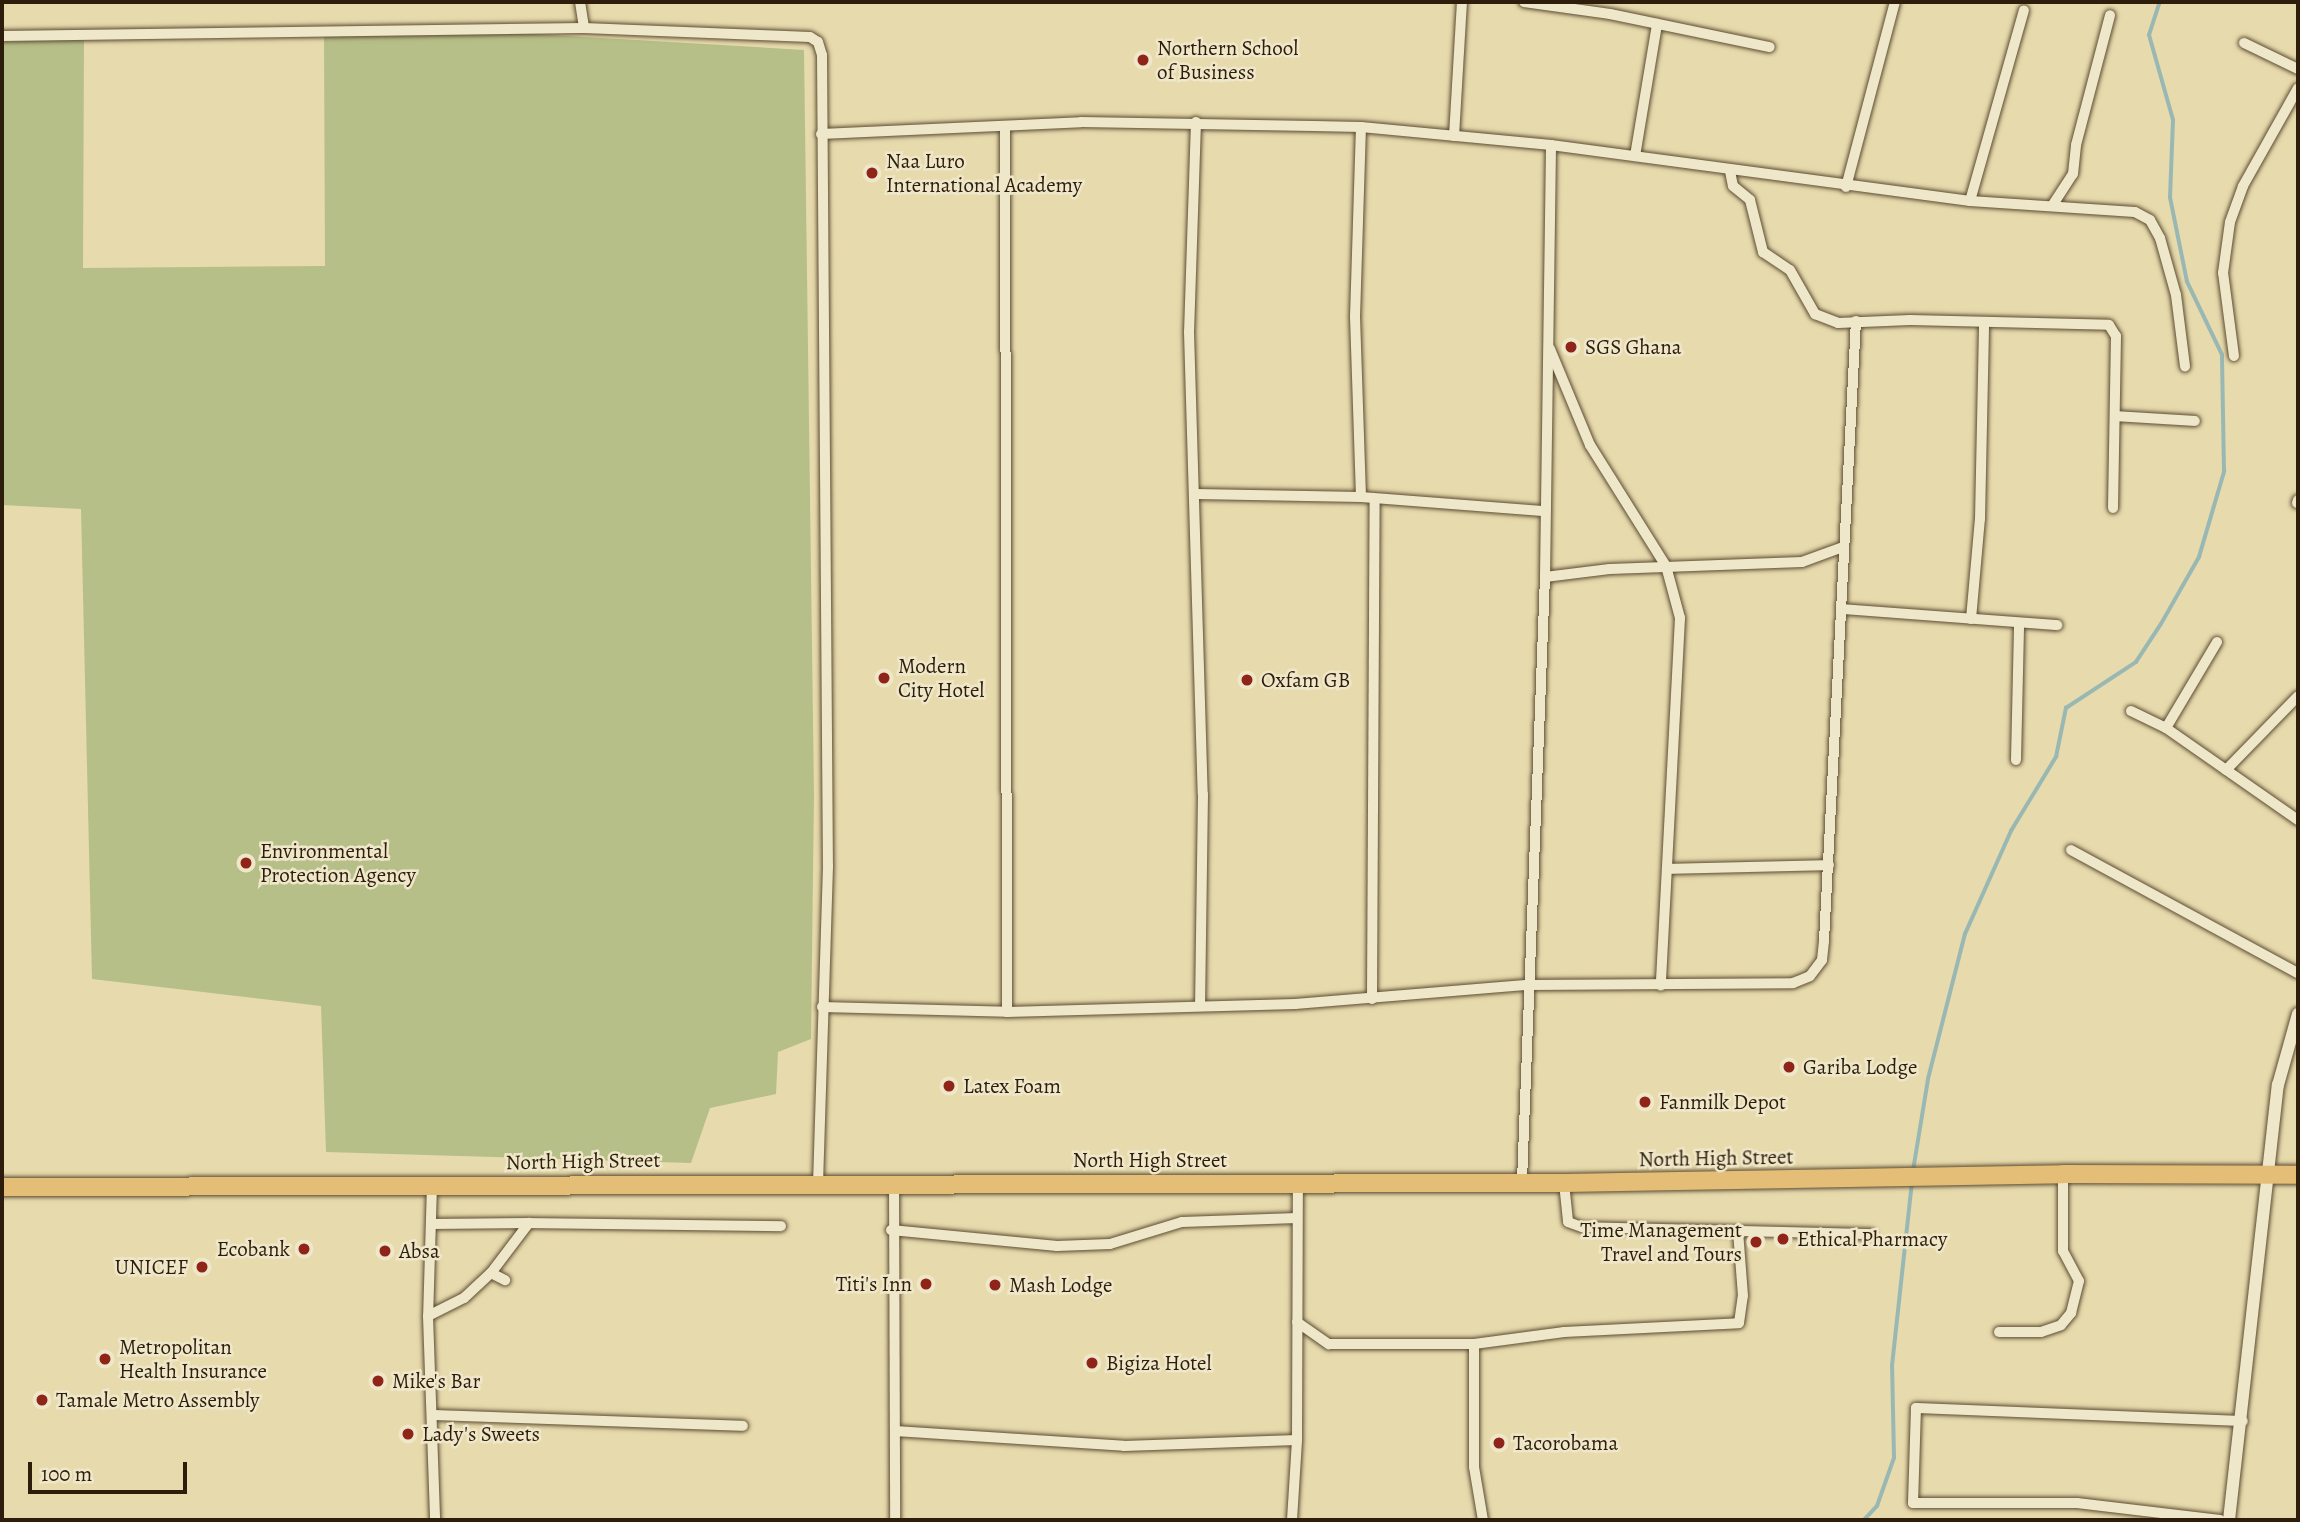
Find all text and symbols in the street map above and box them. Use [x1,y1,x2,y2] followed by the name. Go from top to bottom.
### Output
[1157,35,1298,85] place label: Northern School of Business
[1135,52,1151,68] marker: Northern School of Business
[886,148,1082,198] place label: Naa Luro International Academy
[864,165,880,181] marker: Naa Luro International Academy
[1585,334,1682,360] place label: SGS Ghana
[1563,339,1579,355] marker: SGS Ghana
[898,653,984,703] place label: Modern City Hotel
[1261,667,1350,693] place label: Oxfam GB
[876,670,892,686] marker: Modern City Hotel
[1239,672,1255,688] marker: Oxfam GB
[260,838,416,888] place label: Environmental Protection Agency
[238,855,254,871] marker: Environmental Protection Agency
[1803,1054,1917,1080] place label: Gariba Lodge
[1781,1059,1797,1075] marker: Gariba Lodge
[963,1073,1061,1099] place label: Latex Foam
[941,1078,957,1094] marker: Latex Foam
[1659,1089,1786,1115] place label: Fanmilk Depot
[1637,1094,1653,1110] marker: Fanmilk Depot
[1639,1144,1793,1172] street label: North High Street
[506,1147,660,1175] street label: North High Street
[1073,1147,1227,1173] street label: North High Street
[1580,1217,1742,1267] place label: Time Management Travel and Tours
[1797,1226,1947,1252] place label: Ethical Pharmacy
[1775,1231,1791,1247] marker: Ethical Pharmacy
[1748,1234,1764,1250] marker: Time Management Travel and Tours
[217,1236,290,1262] place label: Ecobank
[399,1238,440,1264] place label: Absa
[296,1241,312,1257] marker: Ecobank
[377,1243,393,1259] marker: Absa
[115,1254,188,1280] place label: UNICEF
[194,1259,210,1275] marker: UNICEF
[836,1271,912,1297] place label: Titi's Inn
[1009,1272,1112,1298] place label: Mash Lodge
[918,1276,934,1292] marker: Titi's Inn
[987,1277,1003,1293] marker: Mash Lodge
[119,1334,267,1384] place label: Metropolitan Health Insurance
[1106,1350,1212,1376] place label: Bigiza Hotel
[97,1351,113,1367] marker: Metropolitan Health Insurance
[1084,1355,1100,1371] marker: Bigiza Hotel
[392,1368,481,1394] place label: Mike's Bar
[370,1373,386,1389] marker: Mike's Bar
[56,1387,259,1413] place label: Tamale Metro Assembly
[34,1392,50,1408] marker: Tamale Metro Assembly
[422,1421,540,1447] place label: Lady's Sweets
[400,1426,416,1442] marker: Lady's Sweets
[1513,1430,1618,1456] place label: Tacorobama
[1491,1435,1507,1451] marker: Tacorobama
[32,1448,191,1492] scale bar
[41,1460,92,1488] text: 100 m

